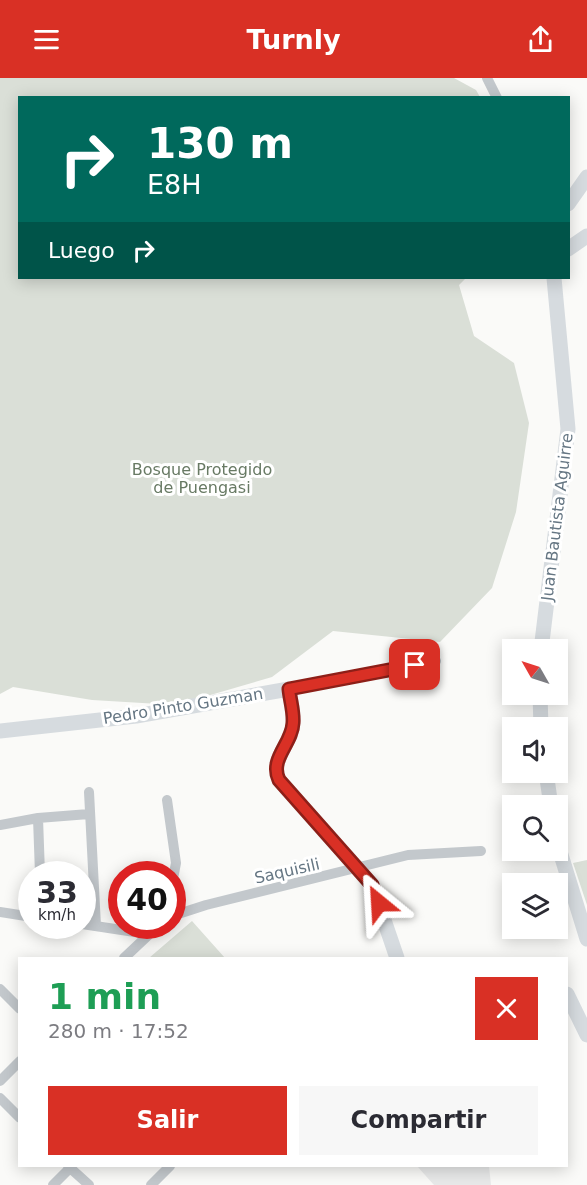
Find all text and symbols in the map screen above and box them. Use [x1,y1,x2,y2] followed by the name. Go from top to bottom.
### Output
[30,23,63,56] icon: menu
[524,23,557,56] icon: share
[246,24,341,55] text: Turnly
[147,119,293,168] text: 130 m
[48,120,126,198] icon: right
[147,169,202,200] text: E8H
[127,234,160,267] icon: right
[48,238,115,263] text: Luego
[537,432,577,603] street label: Juan Bautista Aguirre
[132,460,272,497] park label: Bosque Protegido de Puengasi
[389,639,440,690] pin
[502,639,568,705] north arrow
[502,639,568,939] map controls
[398,648,431,681] icon: arrive
[102,684,264,728] street label: Pedro Pinto Guzman
[502,717,568,783] button: sound
[502,795,568,861] button: search
[253,854,321,888] street label: Saquisili
[108,861,186,939] speed limit sign: 40
[347,871,411,935] position arrow
[502,873,568,939] button: layers
[36,875,78,910] text: 33
[38,906,76,924] text: km/h
[48,976,161,1017] text: 1 min
[475,977,538,1040] button: close
[48,1019,189,1043] text: 280 m · 17:52
[48,1086,287,1155] button: Salir
[299,1086,538,1155] button: Compartir

